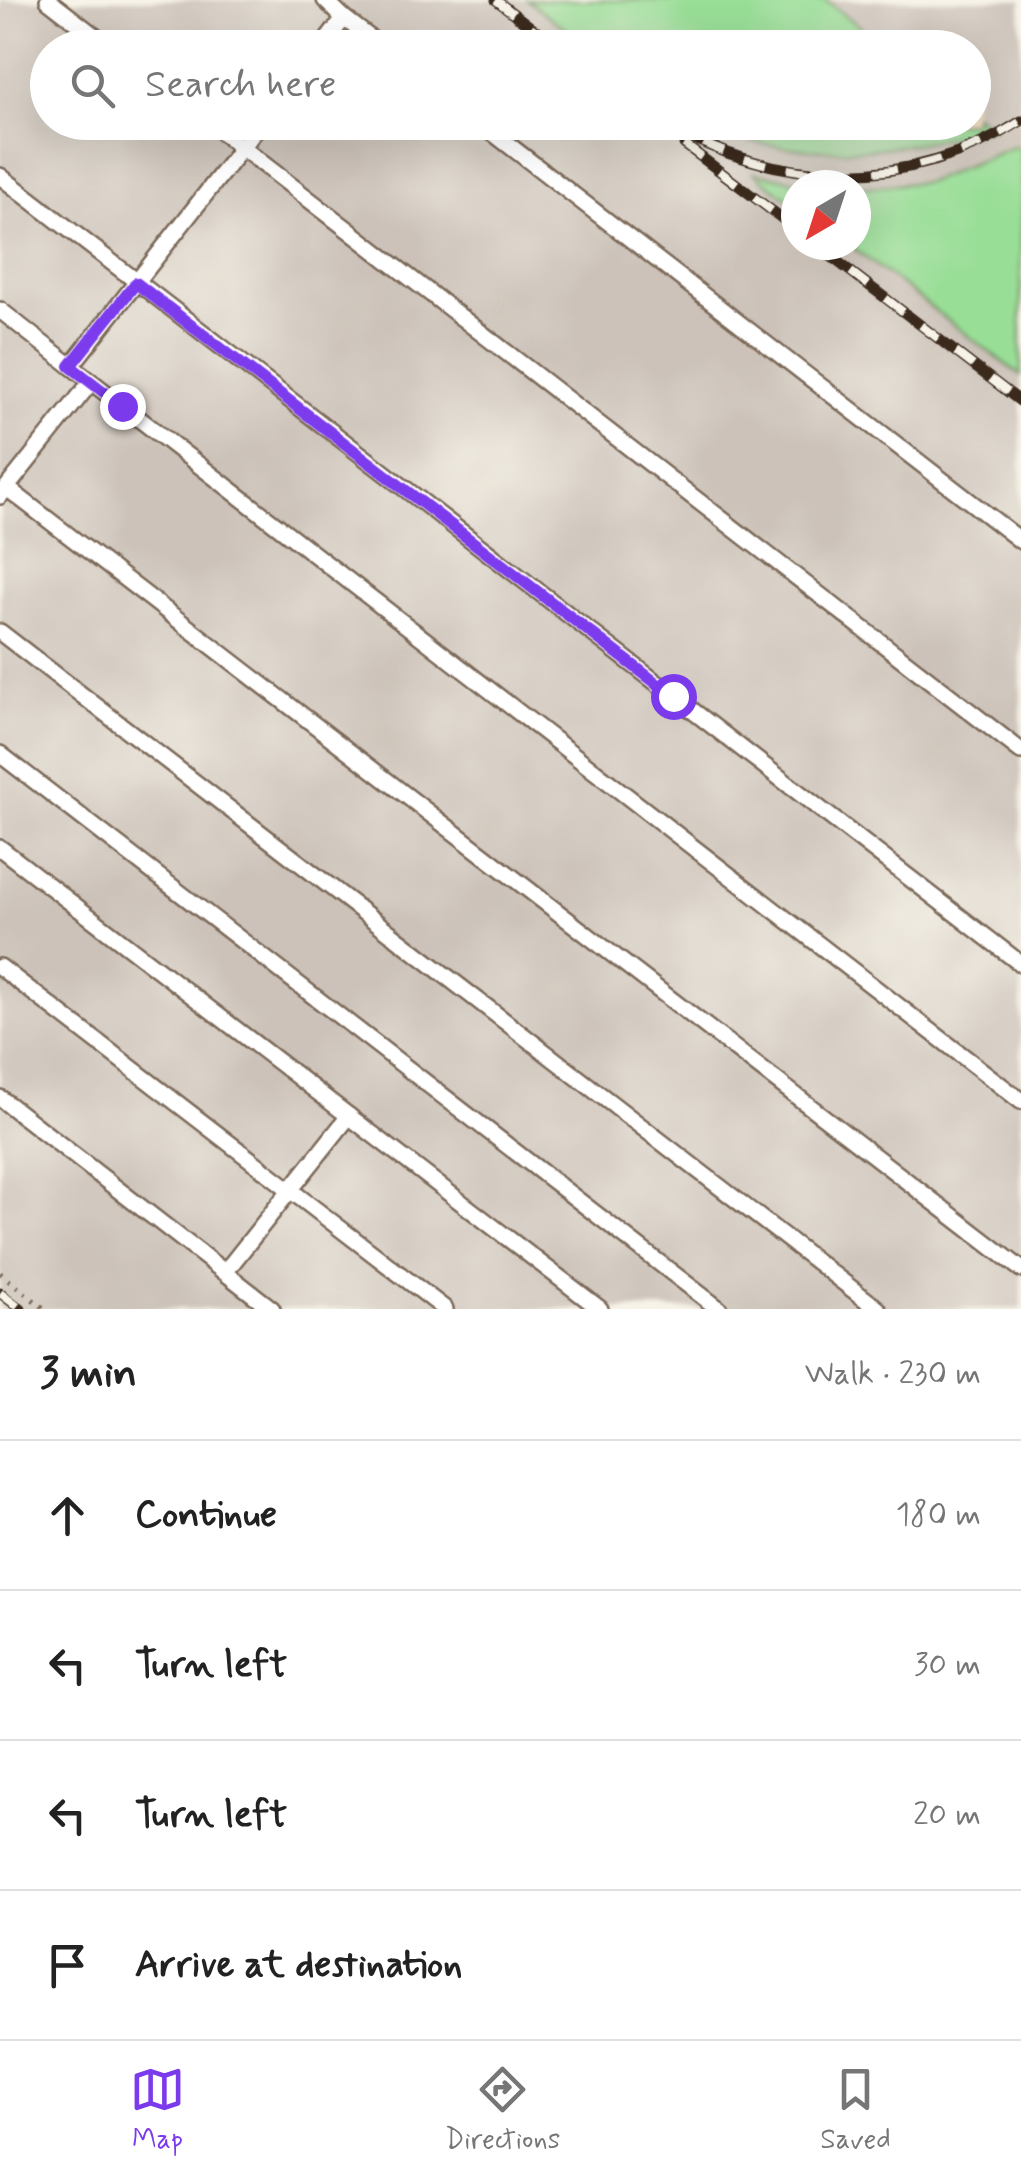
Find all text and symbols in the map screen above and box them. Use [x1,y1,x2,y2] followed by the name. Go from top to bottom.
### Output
[30,30,991,140] search box
[65,58,120,113] icon: search
[145,61,336,110] text: Search here
[781,170,871,260] north arrow
[100,384,146,430] route end
[651,674,697,720] route start
[40,1347,137,1402] text: 3 min
[805,1353,981,1395] text: Walk · 230 m
[40,1488,95,1543] icon: ahead
[135,1491,277,1540] text: Continue
[896,1494,981,1536] text: 180 m
[40,1638,95,1693] icon: left
[135,1641,287,1690] text: Turn left
[914,1644,981,1686] text: 30 m
[40,1788,95,1843] icon: left
[135,1791,287,1840] text: Turn left
[913,1794,981,1836] text: 20 m
[40,1938,95,1993] icon: arrive
[135,1941,462,1990] text: Arrive at destination
[130,2062,185,2159] tab: Map
[445,2062,560,2159] tab: Directions
[820,2062,891,2159] tab: Saved

